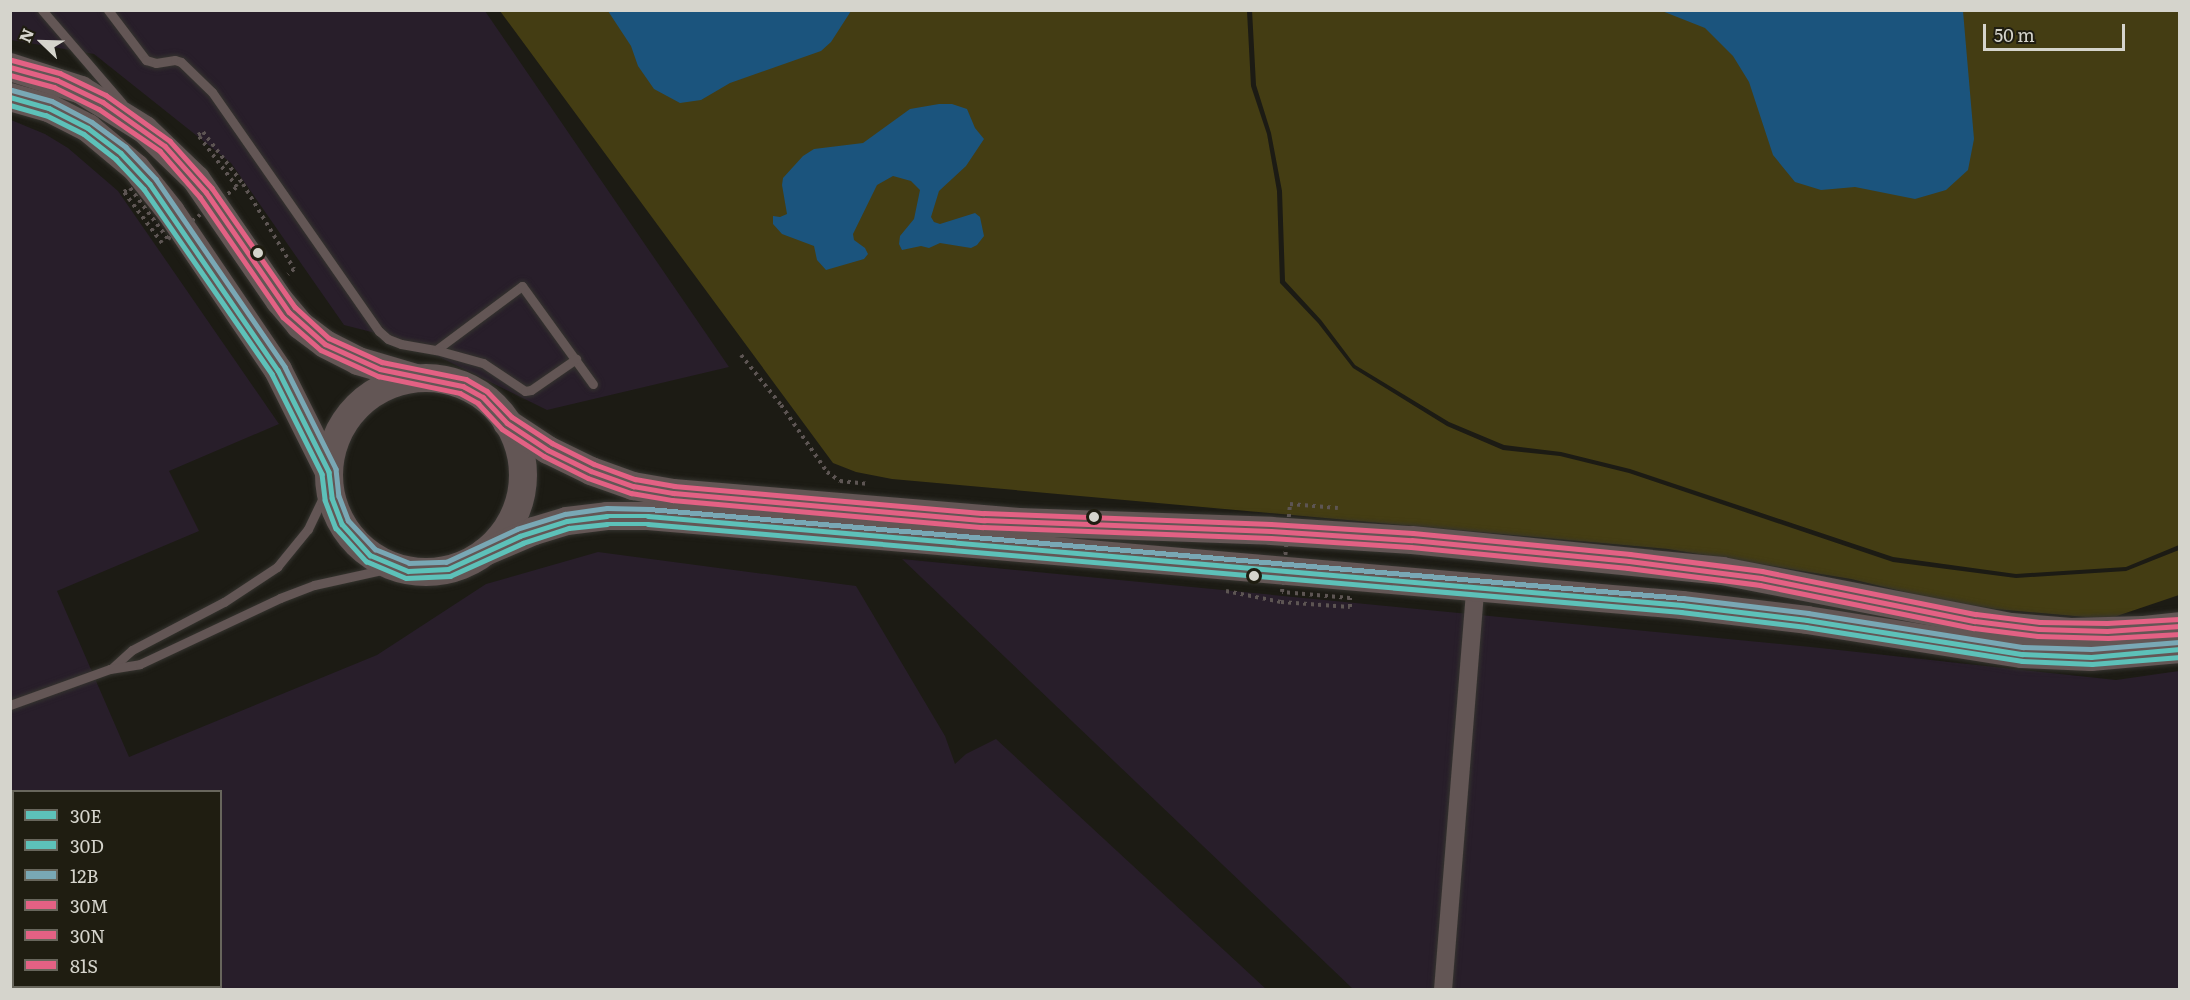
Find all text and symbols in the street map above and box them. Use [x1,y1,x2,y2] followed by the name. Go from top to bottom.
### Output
[12,12,72,72] north arrow
[1986,12,2128,50] scale bar
[1994,21,2035,48] text: 50 m
[12,24,39,46] text: N
[252,247,264,259] unlabelled marker
[1088,511,1100,523] unlabelled marker
[1248,570,1260,582] unlabelled marker
[12,790,222,988] legend
[70,802,102,829] text: 30E
[70,832,104,859] text: 30D
[70,862,98,889] text: 12B
[70,892,108,919] text: 30M
[70,922,105,949] text: 30N
[70,952,98,979] text: 81S

